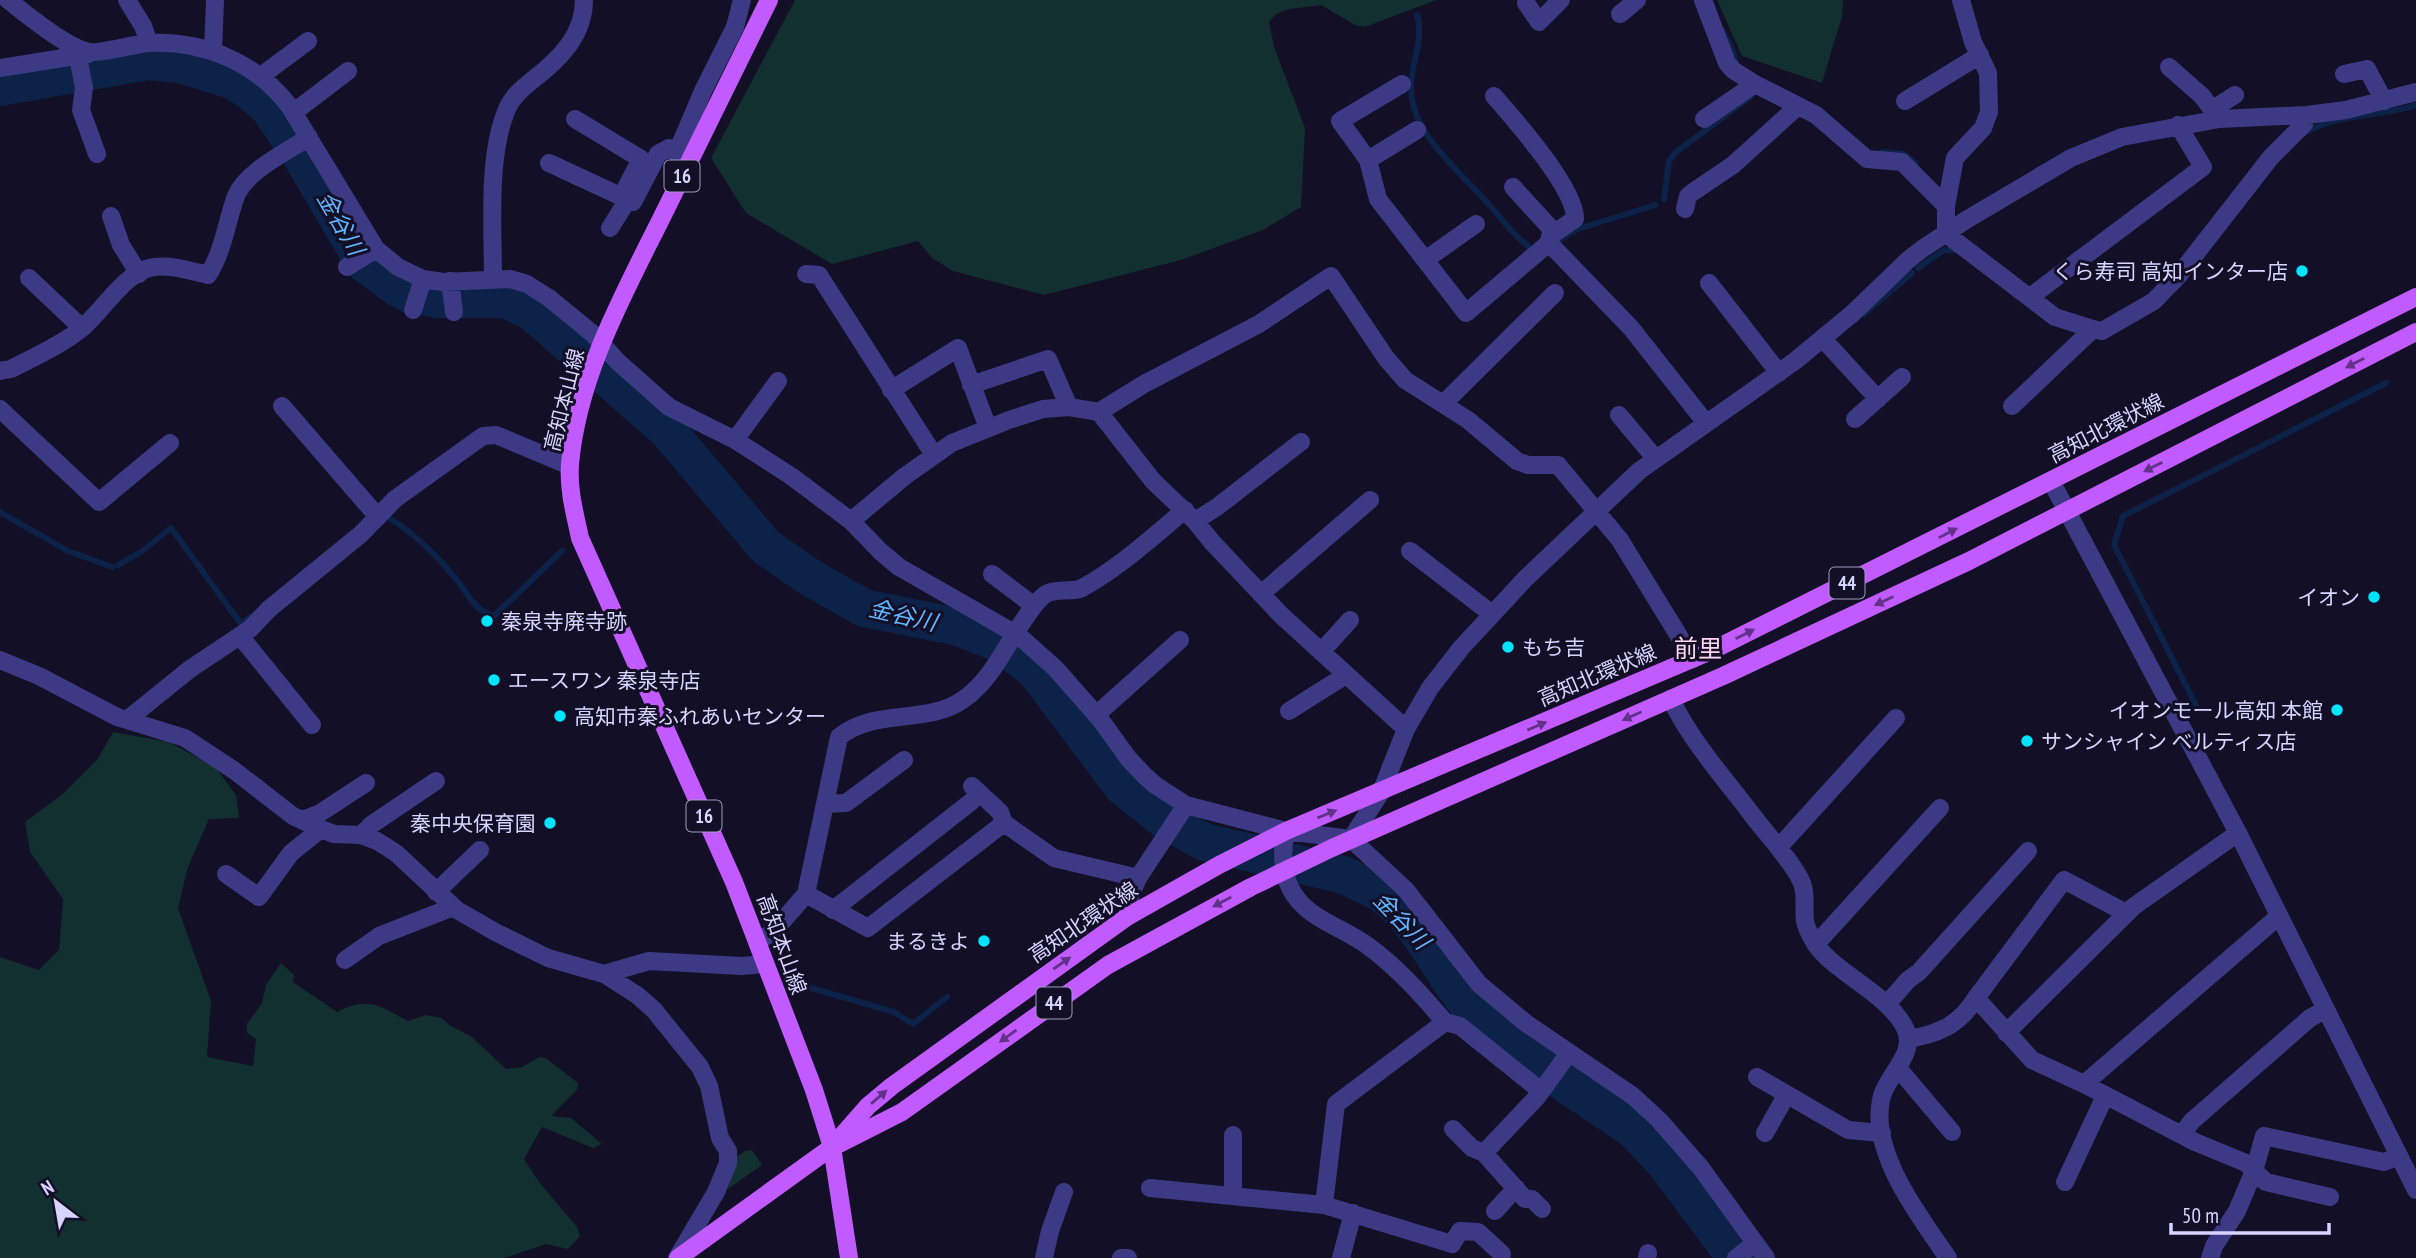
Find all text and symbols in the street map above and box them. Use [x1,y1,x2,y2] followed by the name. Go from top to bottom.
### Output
[664,160,700,192] road number: 16
[311,186,372,263] water label: 金谷川
[2053,258,2288,285] place label: くら寿司 高知インター店
[2294,263,2310,279] marker: くら寿司 高知インター店
[538,346,590,454] street label: 高知本山線
[2345,357,2365,369] one-way arrow
[2044,387,2168,469] street label: 高知北環状線
[2143,461,2163,472] one-way arrow
[1938,527,1958,538] one-way arrow
[1829,568,1864,598] road number: 44
[2297,584,2360,611] place label: イオン
[2366,589,2382,605] marker: イオン
[866,593,943,638] water label: 金谷川
[1873,596,1894,607] one-way arrow
[501,608,627,635] place label: 秦泉寺廃寺跡
[479,613,495,629] marker: 秦泉寺廃寺跡
[1735,628,1755,640] one-way arrow
[1674,633,1722,664] district label: 前里
[1522,634,1585,661] place label: もち吉
[1534,638,1660,712] street label: 高知北環状線
[1500,639,1516,655] marker: もち吉
[508,667,700,694] place label: エースワン 秦泉寺店
[486,672,502,688] marker: エースワン 秦泉寺店
[2109,697,2323,724] place label: イオンモール高知 本館
[2329,702,2345,718] marker: イオンモール高知 本館
[574,703,826,730] place label: 高知市秦ふれあいセンター
[552,708,568,724] marker: 高知市秦ふれあいセンター
[1622,710,1642,722] one-way arrow
[1526,720,1547,731] one-way arrow
[2041,728,2296,755] place label: サンシャイン ベルティス店
[2019,733,2035,749] marker: サンシャイン ベルティス店
[686,800,722,832] road number: 16
[1317,808,1337,820] one-way arrow
[410,810,536,837] place label: 秦中央保育園
[542,815,558,831] marker: 秦中央保育園
[1023,876,1143,968] street label: 高知北環状線
[1368,885,1438,957] water label: 金谷川
[751,890,813,998] street label: 高知本山線
[1212,896,1231,908] one-way arrow
[886,928,970,955] place label: まるきよ
[976,933,992,949] marker: まるきよ
[1053,956,1071,970] one-way arrow
[1036,987,1072,1018] road number: 44
[999,1029,1018,1043] one-way arrow
[870,1090,887,1105] one-way arrow
[21,1167,91,1237] north arrow
[37,1174,58,1200] text: N
[2171,1192,2328,1236] scale bar
[2182,1202,2219,1229] text: 50 m

